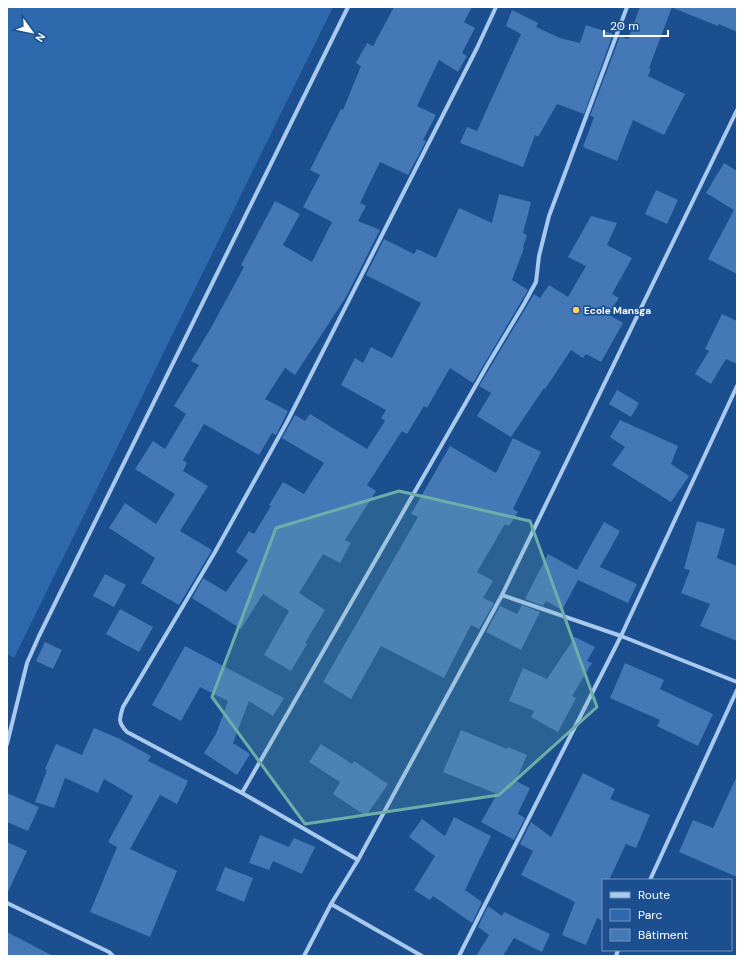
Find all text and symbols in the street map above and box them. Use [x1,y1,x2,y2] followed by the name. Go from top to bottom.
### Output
[12,12,52,52] north arrow
[604,12,668,38] scale bar
[610,18,639,34] text: 20 m
[32,30,48,45] text: N
[584,304,651,317] place label: Ecole Mansga
[571,305,581,315] marker: Ecole Mansga
[602,879,732,951] legend
[638,887,670,903] text: Route
[638,907,662,923] text: Parc
[638,927,689,943] text: Bâtiment

